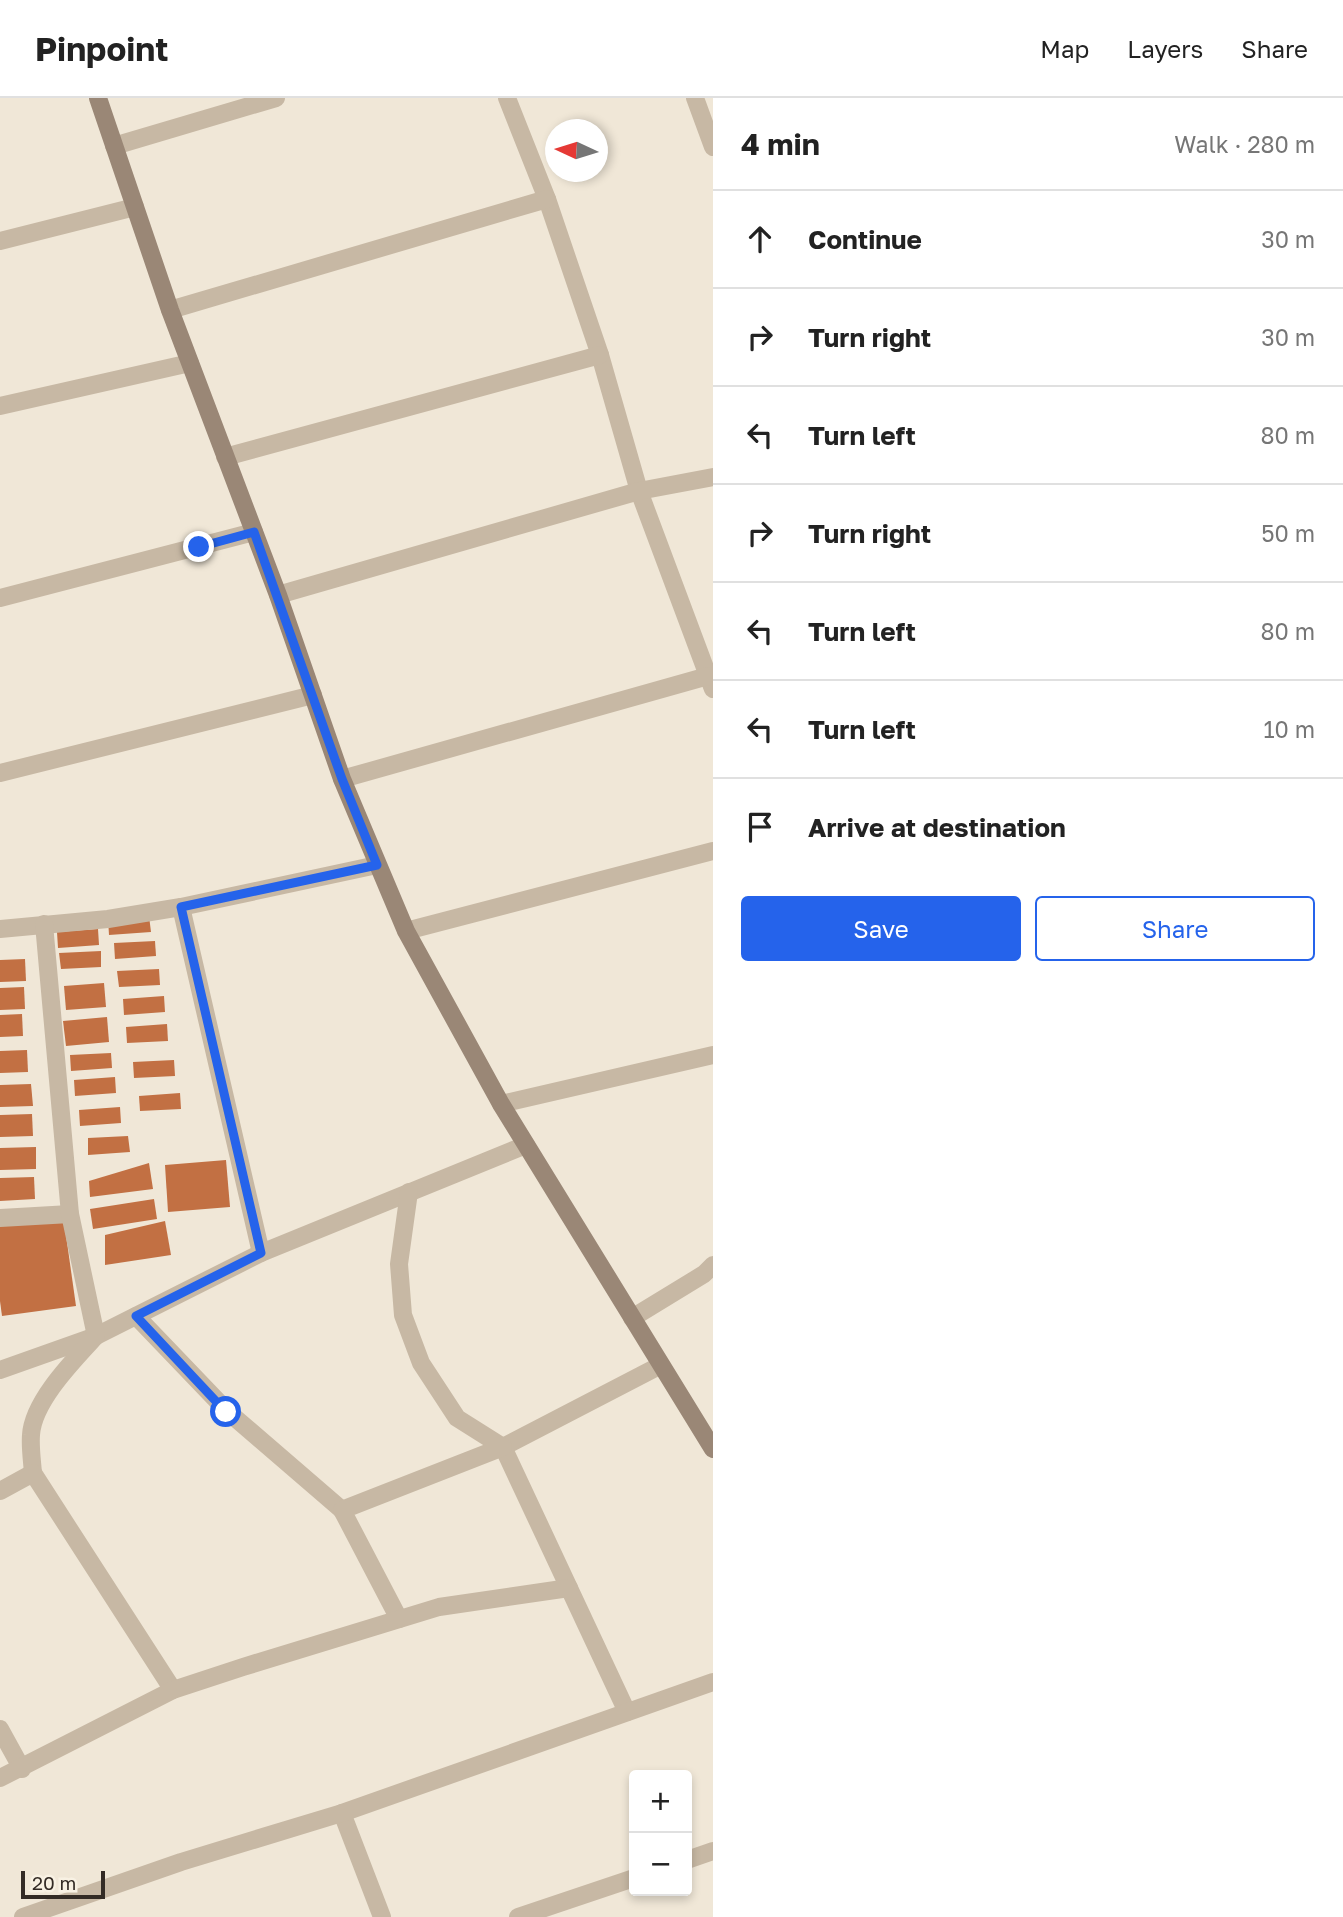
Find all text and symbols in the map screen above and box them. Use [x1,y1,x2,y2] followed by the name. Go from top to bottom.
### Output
[35,29,168,68] text: Pinpoint
[1040,34,1089,63] text: Map
[1127,34,1203,63] text: Layers
[1241,34,1308,63] text: Share
[545,119,608,182] north arrow
[741,126,820,162] text: 4 min
[1174,130,1315,158] text: Walk · 280 m
[741,220,779,258] icon: ahead
[808,224,922,255] text: Continue
[1261,225,1315,253] text: 30 m
[741,318,779,356] icon: right
[808,322,931,353] text: Turn right
[1261,323,1315,351] text: 30 m
[741,416,779,454] icon: left
[808,420,916,451] text: Turn left
[1261,421,1315,449] text: 80 m
[741,514,779,552] icon: right
[808,518,931,549] text: Turn right
[1261,519,1315,547] text: 50 m
[183,531,214,562] route end
[741,612,779,650] icon: left
[808,616,916,647] text: Turn left
[1261,617,1315,645] text: 80 m
[741,710,779,748] icon: left
[808,714,916,745] text: Turn left
[1263,715,1315,743] text: 10 m
[741,808,779,846] icon: arrive
[808,812,1066,843] text: Arrive at destination
[741,896,1021,961] button: Save
[1035,896,1315,961] button: Share
[210,1396,241,1427] route start
[629,1770,692,1896] map controls
[629,1770,692,1833] button: +
[629,1833,692,1896] button: −
[21,1868,105,1900] scale bar
[32,1871,76,1894] text: 20 m

